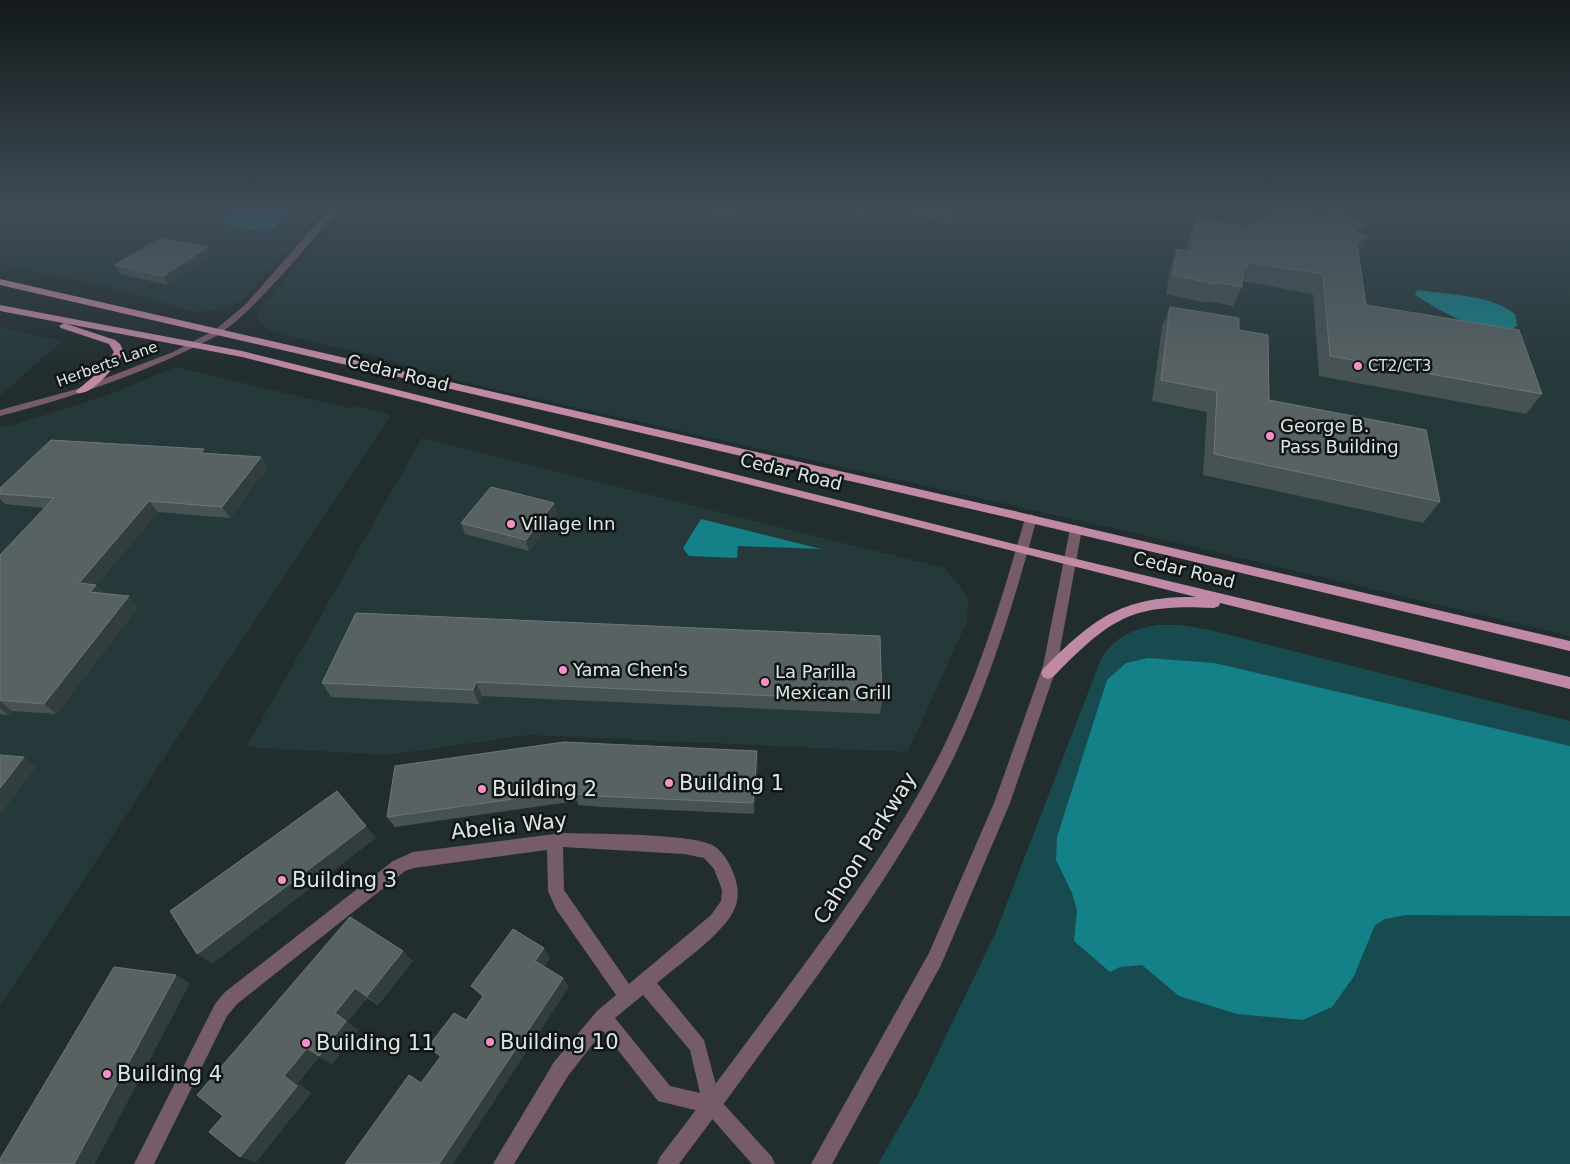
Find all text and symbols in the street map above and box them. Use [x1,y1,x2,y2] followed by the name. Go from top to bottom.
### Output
[54,337,160,391] street label: Herberts Lane
[345,350,451,395] street label: Cedar Road
[1368,357,1431,375] place label: CT2/CT3
[1352,360,1364,372] marker: CT2/CT3
[1280,415,1399,457] place label: George B. Pass Building
[1264,430,1276,442] marker: George B. Pass Building
[738,449,844,494] street label: Cedar Road
[521,513,615,534] place label: Village Inn
[505,518,517,530] marker: Village Inn
[1131,547,1237,592] street label: Cedar Road
[572,659,688,680] place label: Yama Chen's
[775,661,891,703] place label: La Parilla Mexican Grill
[557,664,569,676] marker: Yama Chen's
[759,676,771,688] marker: La Parilla Mexican Grill
[809,768,921,928] street label: Cahoon Parkway
[679,771,784,795] place label: Building 1
[492,777,597,801] place label: Building 2
[663,777,675,789] marker: Building 1
[476,783,488,795] marker: Building 2
[450,808,568,844] street label: Abelia Way
[292,868,397,892] place label: Building 3
[276,874,288,886] marker: Building 3
[500,1030,619,1054] place label: Building 10
[316,1031,435,1055] place label: Building 11
[484,1036,496,1048] marker: Building 10
[300,1037,312,1049] marker: Building 11
[117,1062,222,1086] place label: Building 4
[101,1068,113,1080] marker: Building 4

